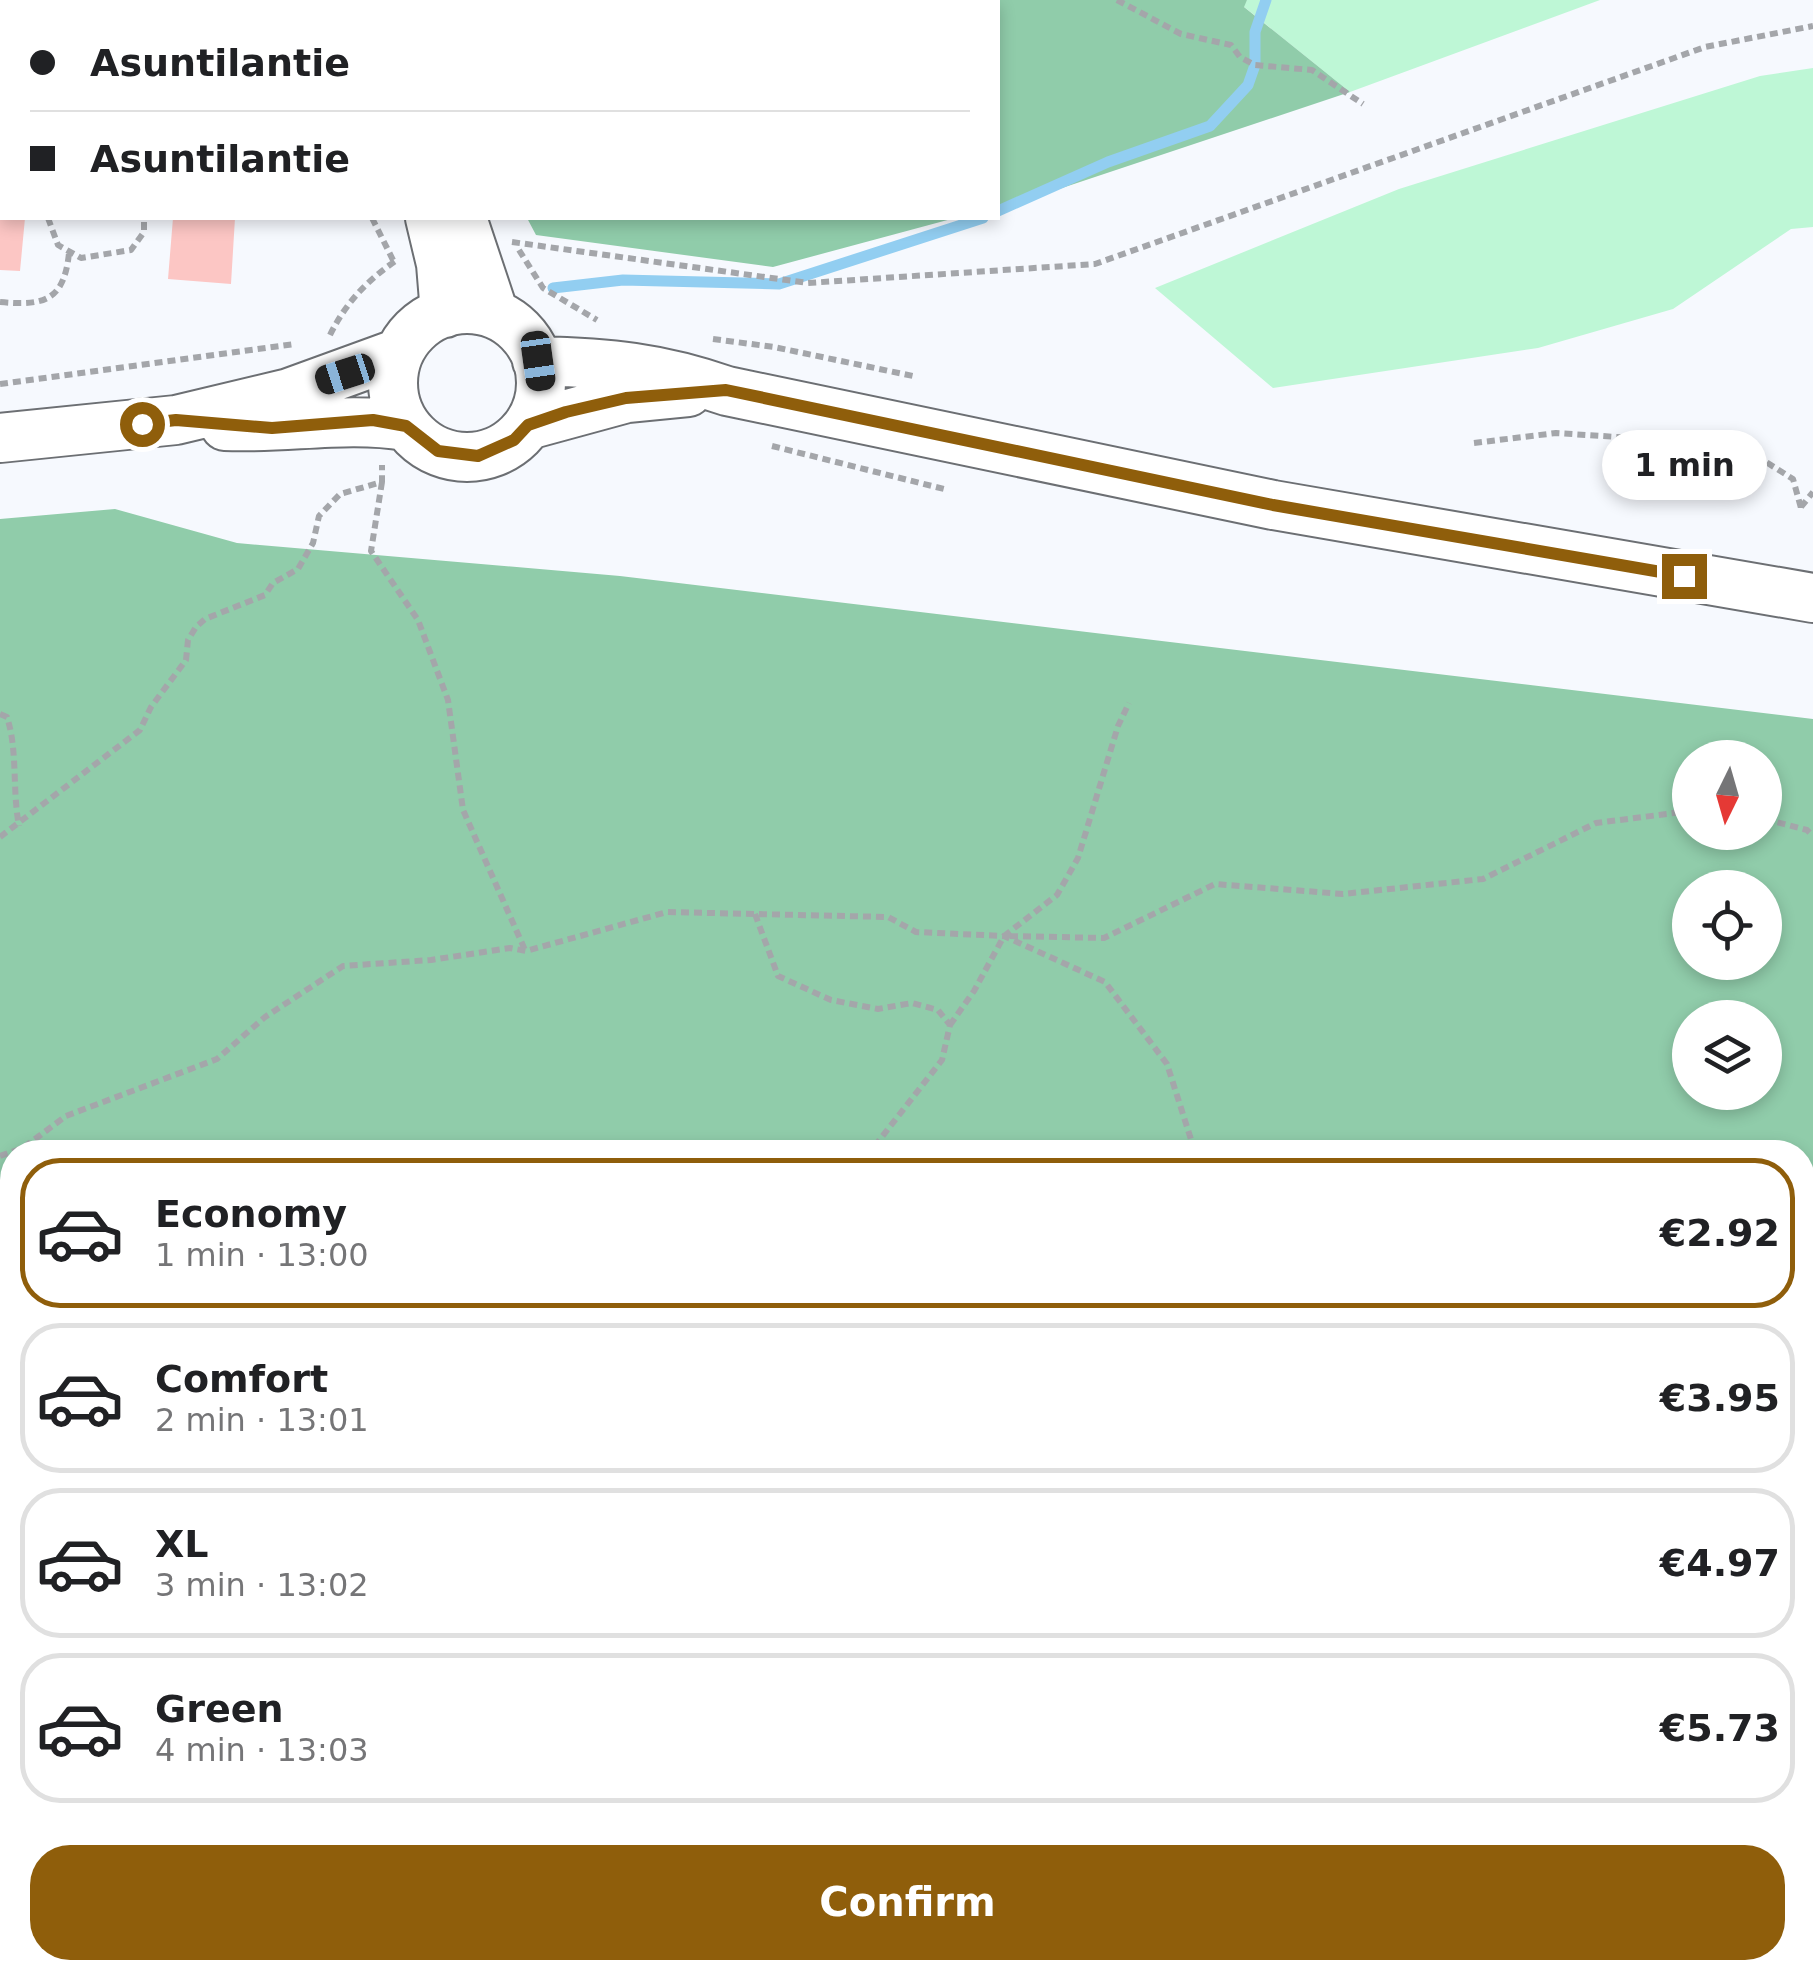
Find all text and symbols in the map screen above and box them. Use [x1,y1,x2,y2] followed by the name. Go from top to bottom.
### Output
[90,41,350,85] text: Asuntilantie
[90,137,350,181] text: Asuntilantie
[519,329,557,393] car
[312,350,378,398] car
[120,402,165,447] route start
[1602,431,1766,501] callout: 1 min
[1634,446,1735,484] text: 1 min
[1662,554,1707,599] route end
[1672,740,1782,850] north arrow
[1672,740,1782,1110] map controls
[1672,870,1782,980] button: locate
[1672,1000,1782,1110] button: layers
[35,1188,125,1278] icon: car
[155,1192,347,1236] text: Economy
[1660,1211,1780,1255] text: €2.92
[155,1236,369,1274] text: 1 min · 13:00
[35,1353,125,1443] icon: car
[155,1357,328,1401] text: Comfort
[1660,1376,1780,1420] text: €3.95
[155,1401,369,1439] text: 2 min · 13:01
[35,1518,125,1608] icon: car
[155,1522,209,1566] text: XL
[1660,1541,1780,1585] text: €4.97
[155,1566,369,1604] text: 3 min · 13:02
[35,1683,125,1773] icon: car
[155,1687,284,1731] text: Green
[1660,1706,1780,1750] text: €5.73
[155,1731,369,1769] text: 4 min · 13:03
[30,1845,1785,1960] button: Confirm

